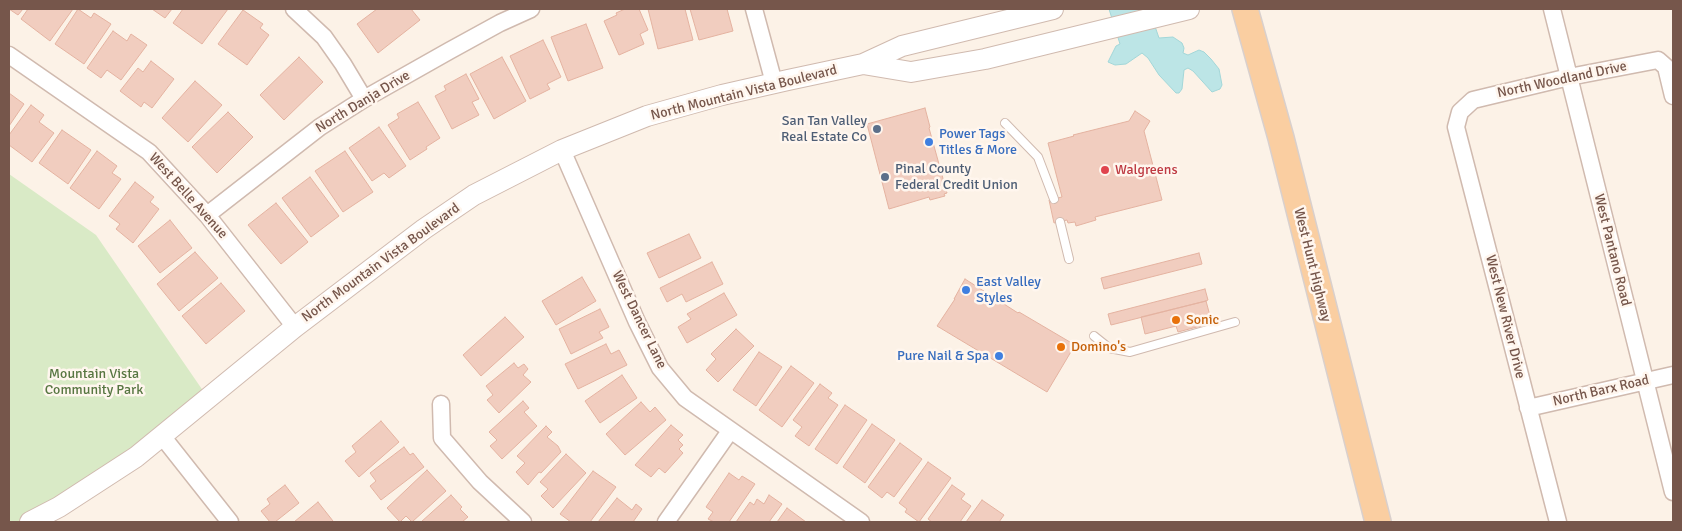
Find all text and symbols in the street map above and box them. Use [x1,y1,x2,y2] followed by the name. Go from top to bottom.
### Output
[1496,58,1628,102] street label: North Woodland Drive
[649,62,839,124] street label: North Mountain Vista Boulevard
[313,67,413,137] street label: North Danja Drive
[781,113,867,146] place label: San Tan Valley Real Estate Co
[871,123,883,135] marker: San Tan Valley Real Estate Co
[939,126,1017,158] place label: Power Tags Titles & More
[923,136,935,148] marker: Power Tags Titles & More
[145,150,231,242] street label: West Belle Avenue
[895,161,1018,193] place label: Pinal County Federal Credit Union
[1115,162,1178,178] place label: Walgreens
[1099,164,1111,176] marker: Walgreens
[879,171,891,183] marker: Pinal County Federal Credit Union
[1590,192,1634,308] street label: West Pantano Road
[299,200,463,326] street label: North Mountain Vista Boulevard
[1290,206,1334,324] street label: West Hunt Highway
[1482,253,1528,381] street label: West New River Drive
[608,268,670,372] street label: West Dancer Lane
[976,274,1041,306] place label: East Valley Styles
[960,284,972,296] marker: East Valley Styles
[1186,312,1219,328] place label: Sonic
[1170,314,1182,326] marker: Sonic
[1071,339,1126,355] place label: Domino's
[1055,341,1067,353] marker: Domino's
[897,348,989,364] place label: Pure Nail & Spa
[993,350,1005,362] marker: Pure Nail & Spa
[45,366,143,398] park label: Mountain Vista Community Park
[1551,372,1651,410] street label: North Barx Road

